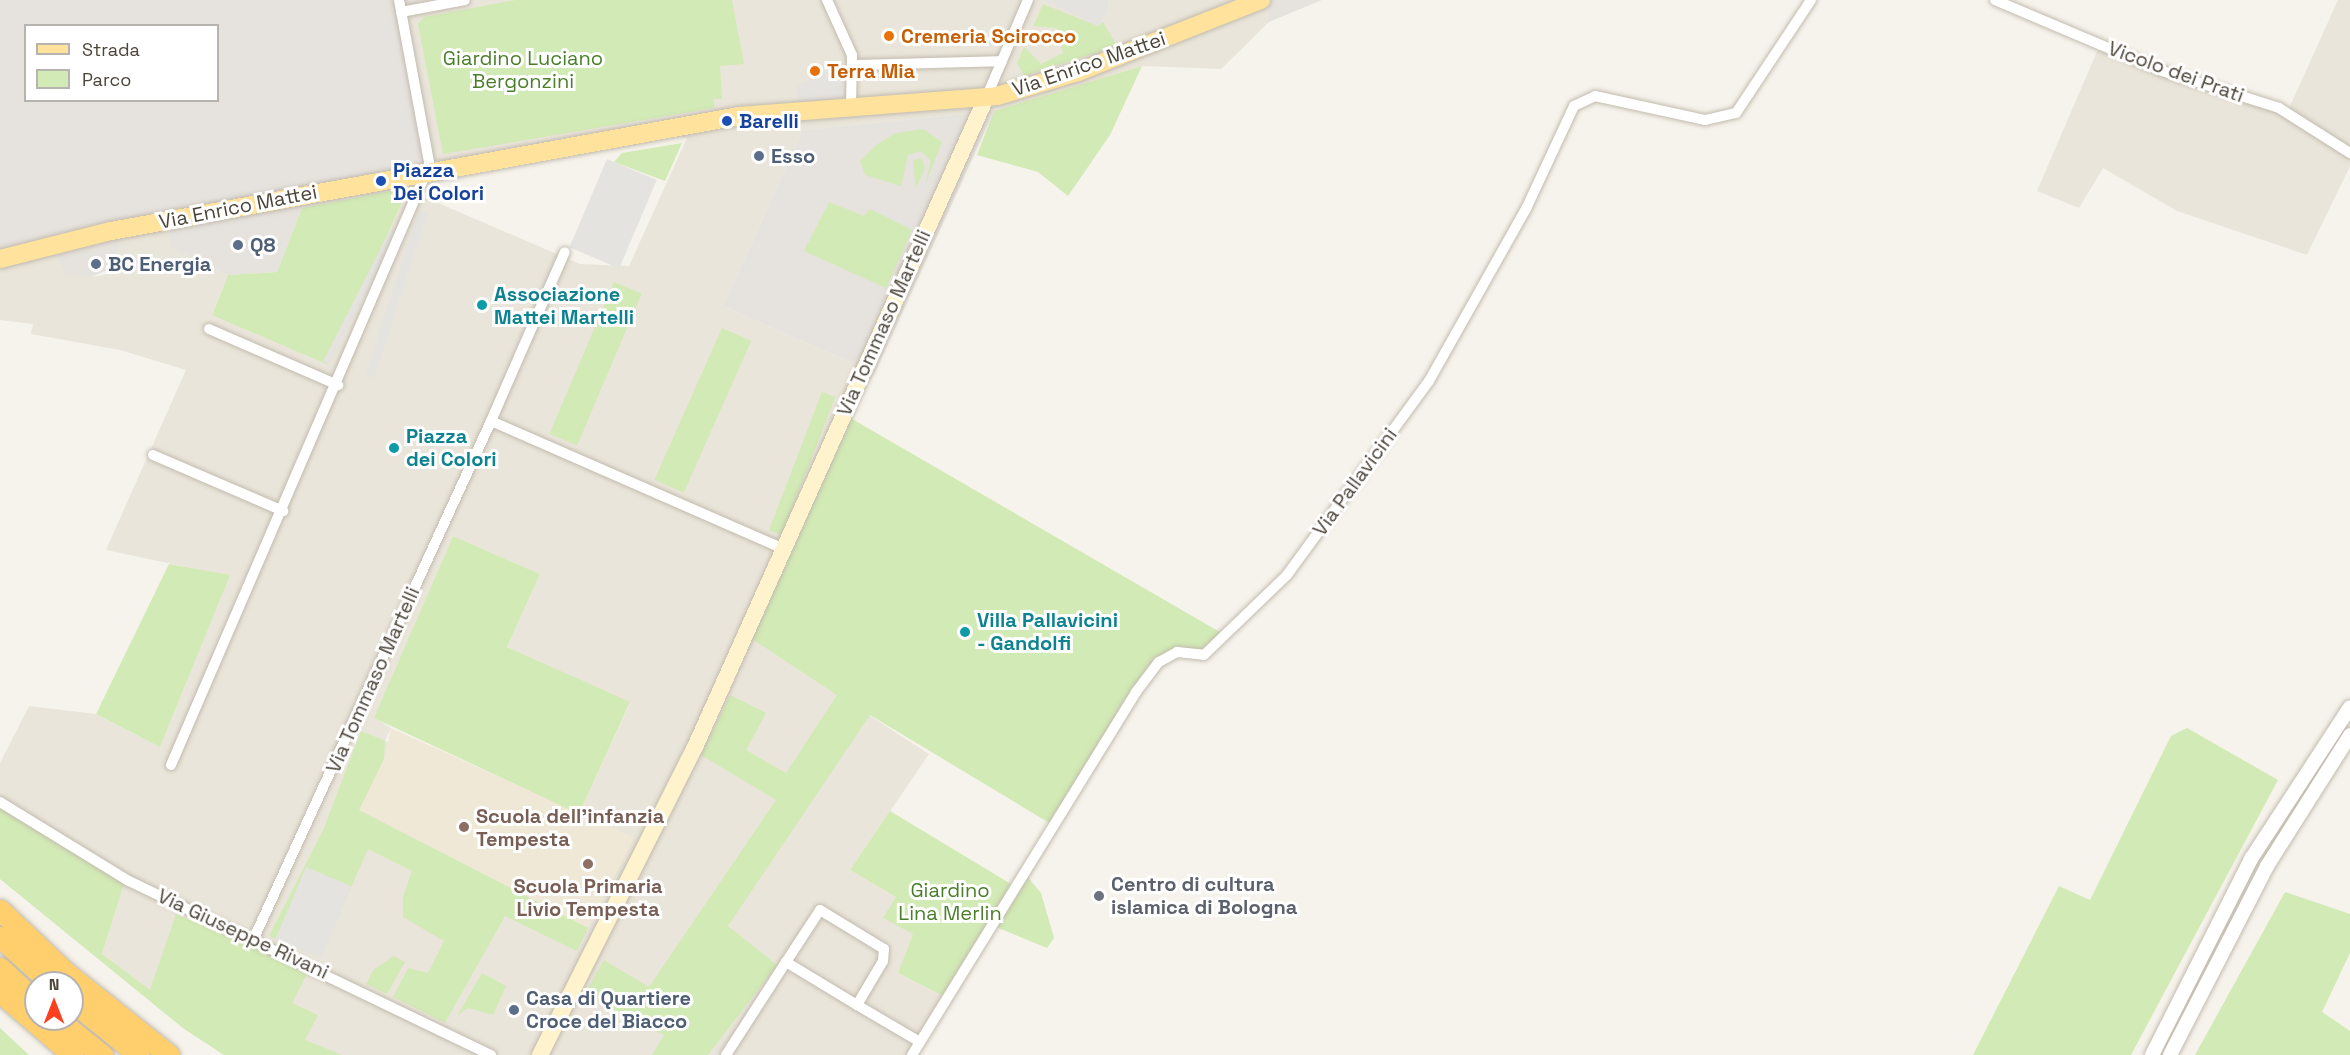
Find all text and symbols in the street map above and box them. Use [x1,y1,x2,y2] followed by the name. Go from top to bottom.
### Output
[24,24,219,102] legend
[901,24,1076,48] place label: Cremeria Scirocco
[1009,27,1169,101] street label: Via Enrico Mattei
[882,29,896,43] marker: Cremeria Scirocco
[2105,36,2247,108] street label: Vicolo dei Prati
[82,38,140,61] text: Strada
[443,46,603,93] park label: Giardino Luciano Bergonzini
[827,59,915,83] place label: Terra Mia
[808,64,822,78] marker: Terra Mia
[82,68,131,91] text: Parco
[739,109,799,133] place label: Barelli
[720,114,734,128] marker: Barelli
[771,144,815,168] place label: Esso
[752,149,766,163] marker: Esso
[393,158,484,205] place label: Piazza Dei Colori
[374,174,388,188] marker: Piazza Dei Colori
[157,180,319,234] street label: Via Enrico Mattei
[832,226,936,420] street label: Via Tommaso Martelli
[250,233,276,257] place label: Q8
[231,238,245,252] marker: Q8
[108,252,211,276] place label: BC Energia
[89,257,103,271] marker: BC Energia
[494,282,634,329] place label: Associazione Mattei Martelli
[475,298,489,312] marker: Associazione Mattei Martelli
[1308,423,1402,541] street label: Via Pallavicini
[406,424,497,471] place label: Piazza dei Colori
[387,441,401,455] marker: Piazza dei Colori
[321,583,425,777] street label: Via Tommaso Martelli
[977,608,1118,655] place label: Villa Pallavicini - Gandolfi
[958,625,972,639] marker: Villa Pallavicini - Gandolfi
[476,804,664,851] place label: Scuola dell'infanzia Tempesta
[457,820,471,834] marker: Scuola dell'infanzia Tempesta
[581,857,595,871] marker: Scuola Primaria Livio Tempesta
[1111,873,1297,920] place label: Centro di cultura islamica di Bologna
[513,874,663,921] place label: Scuola Primaria Livio Tempesta
[898,879,1002,926] park label: Giardino Lina Merlin
[154,884,332,984] street label: Via Giuseppe Rivani
[1092,889,1106,903] marker: Centro di cultura islamica di Bologna
[24,971,84,1031] north arrow
[49,974,59,995] text: N
[526,987,691,1034] place label: Casa di Quartiere Croce del Biacco
[507,1003,521,1017] marker: Casa di Quartiere Croce del Biacco

